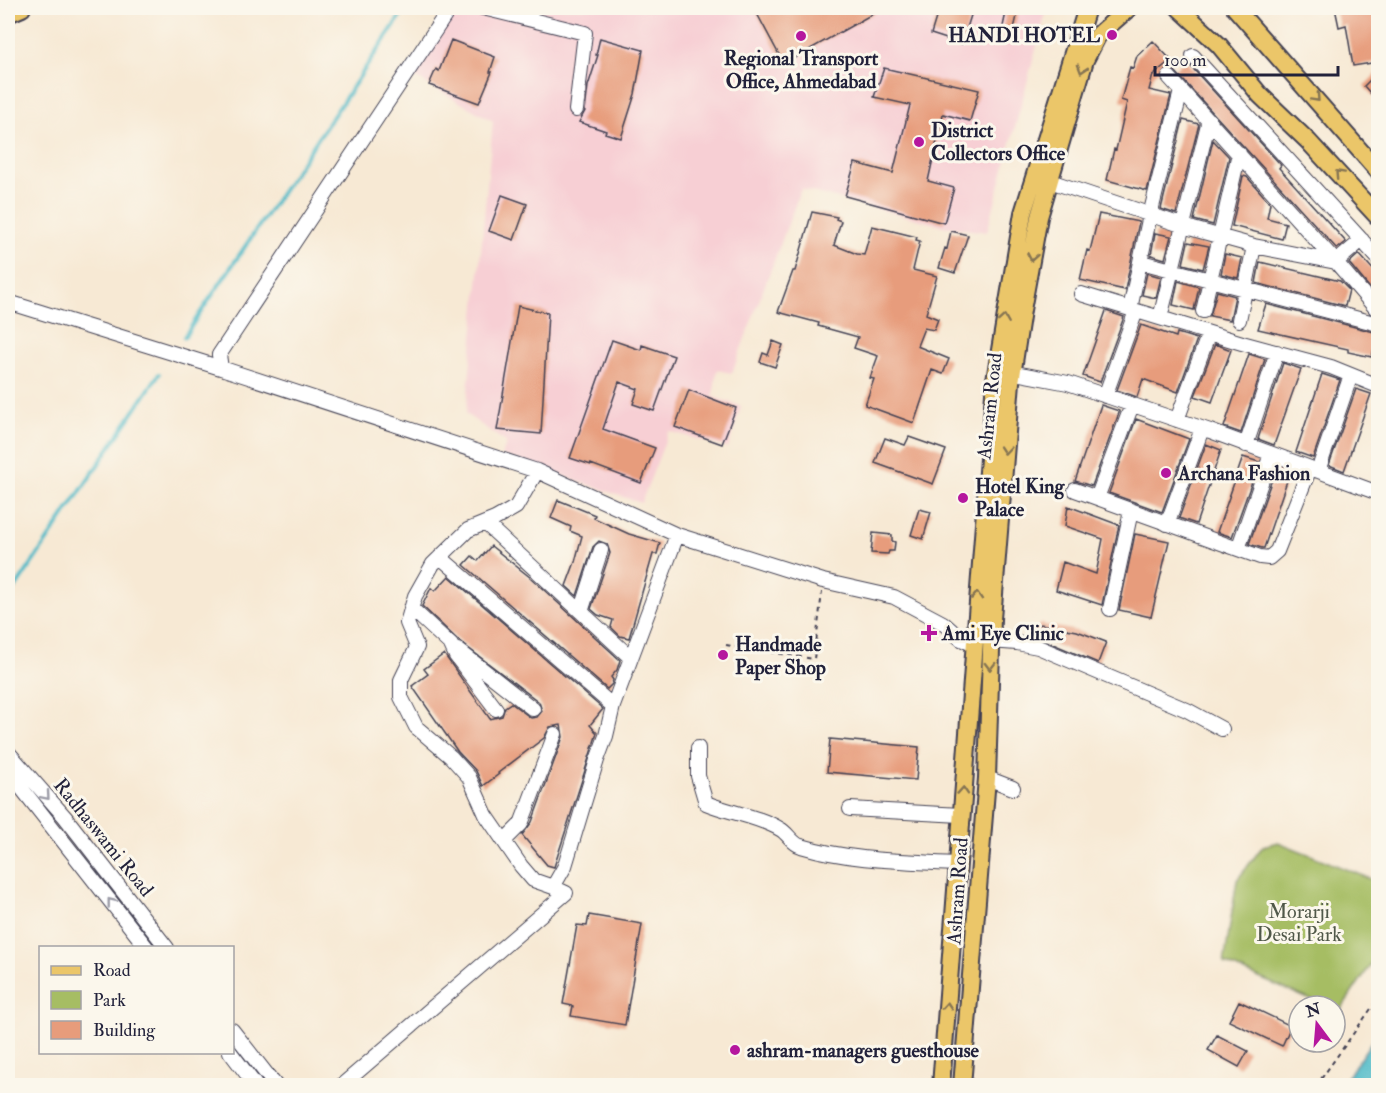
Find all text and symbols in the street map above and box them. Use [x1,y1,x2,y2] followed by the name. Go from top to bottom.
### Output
[948,23,1100,48] place label: HANDI HOTEL
[1105,28,1119,42] marker: HANDI HOTEL
[794,29,808,43] marker: Regional Transport Office, Ahmedabad
[1155,39,1338,77] scale bar
[724,46,879,94] place label: Regional Transport Office, Ahmedabad
[1164,49,1207,72] text: 100 m
[1077,63,1089,74] one-way arrow
[1309,92,1320,102] one-way arrow
[931,118,1066,166] place label: District Collectors Office
[912,135,926,149] marker: District Collectors Office
[1335,170,1346,181] one-way arrow
[1026,252,1039,262] one-way arrow
[997,314,1010,324] one-way arrow
[971,351,1008,462] street label: Ashram Road
[999,446,1012,455] one-way arrow
[1177,461,1311,486] place label: Archana Fashion
[1159,466,1173,480] marker: Archana Fashion
[975,474,1066,522] place label: Hotel King Palace
[956,491,970,505] marker: Hotel King Palace
[970,592,983,601] one-way arrow
[941,621,1065,647] place label: Ami Eye Clinic
[920,624,938,642] marker: Ami Eye Clinic
[735,632,826,681] place label: Handmade Paper Shop
[716,648,730,662] marker: Handmade Paper Shop
[983,661,996,670] one-way arrow
[48,773,159,902] street label: Radhaswami Road
[956,786,969,795] one-way arrow
[39,789,50,799] one-way arrow
[941,837,974,946] street label: Ashram Road
[107,897,118,908] one-way arrow
[1256,899,1342,947] park label: Morarji Desai Park
[39,946,234,1054] legend
[93,959,131,982] text: Road
[93,989,126,1012] text: Park
[1287,994,1347,1054] north arrow
[1303,999,1323,1022] text: N
[941,1002,954,1011] one-way arrow
[93,1019,156,1042] text: Building
[747,1038,980,1064] place label: ashram-managers guesthouse
[728,1043,742,1057] marker: ashram-managers guesthouse

